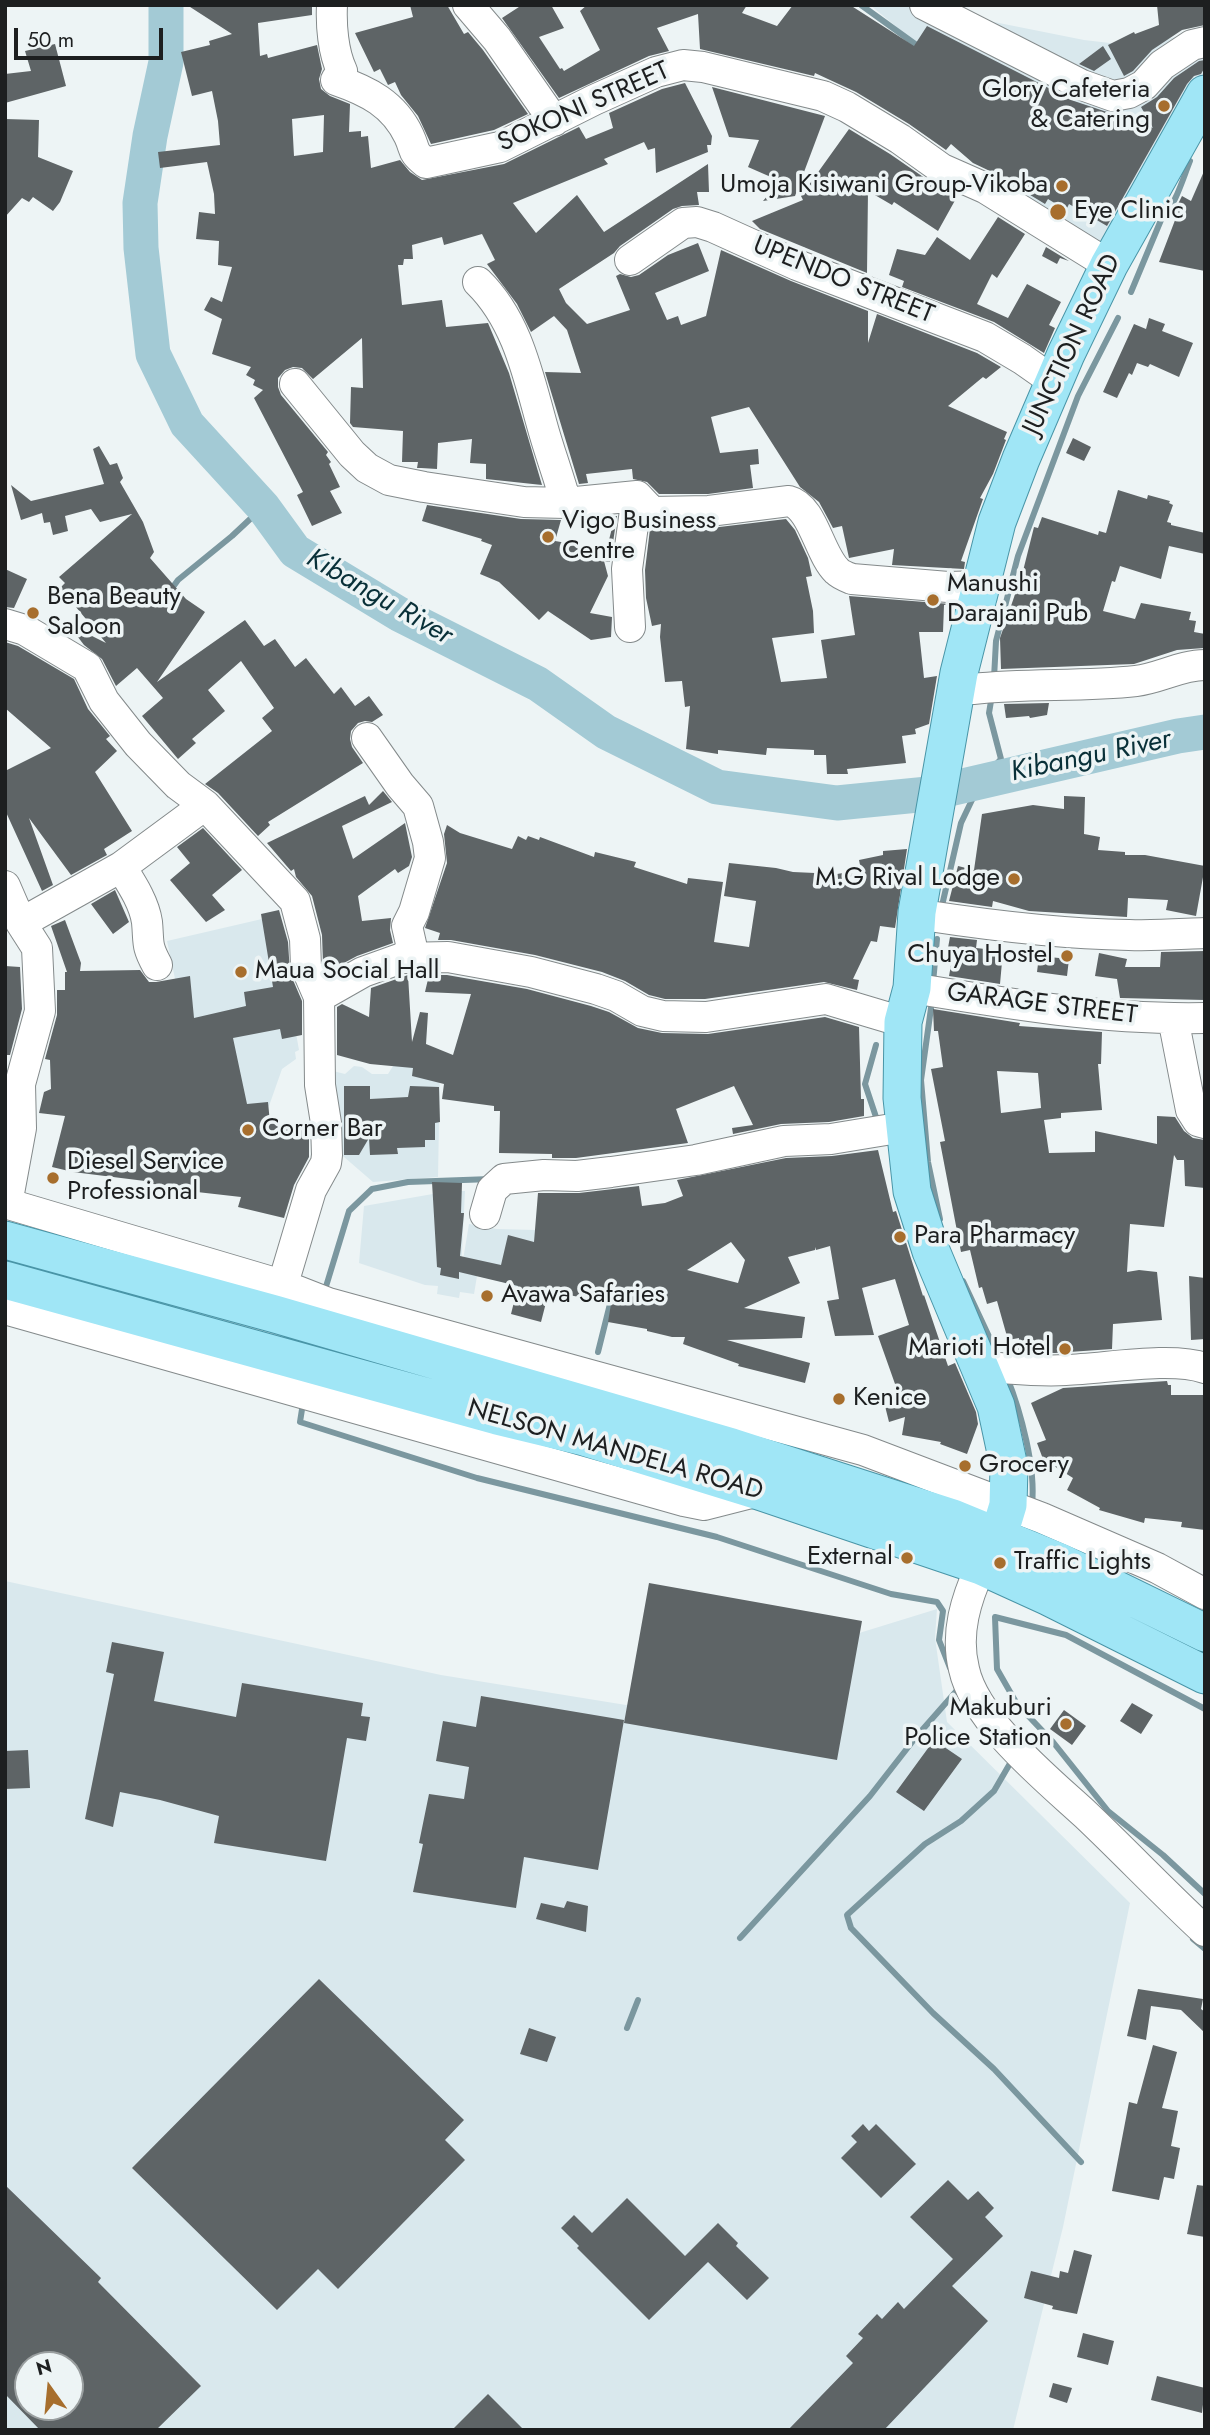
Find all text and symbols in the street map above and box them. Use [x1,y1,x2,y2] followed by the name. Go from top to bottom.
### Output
[18,14,166,58] scale bar
[27,25,74,55] text: 50 m
[493,56,675,160] street label: SOKONI STREET
[982,75,1150,136] place label: Glory Cafeteria & Catering
[1156,98,1172,114] marker: Glory Cafeteria & Catering
[720,170,1048,202] place label: Umoja Kisiwani Group-Vikoba
[1054,178,1070,194] marker: Umoja Kisiwani Group-Vikoba
[1074,196,1184,228] place label: Eye Clinic
[1048,202,1068,222] marker: Eye Clinic
[748,230,938,332] street label: UPENDO STREET
[1017,250,1129,440] street label: JUNCTION ROAD
[562,506,716,568] place label: Vigo Business Centre
[540,529,556,545] marker: Vigo Business Centre
[300,543,458,653] water label: Kibangu River
[947,569,1088,630] place label: Manushi Darajani Pub
[47,582,181,644] place label: Bena Beauty Saloon
[925,592,941,608] marker: Manushi Darajani Pub
[25,605,41,621] marker: Bena Beauty Saloon
[1008,724,1174,790] water label: Kibangu River
[815,863,1000,895] place label: M.G Rival Lodge
[1006,871,1022,887] marker: M.G Rival Lodge
[907,940,1053,972] place label: Chuya Hostel
[1059,948,1075,964] marker: Chuya Hostel
[255,956,439,988] place label: Maua Social Hall
[233,964,249,980] marker: Maua Social Hall
[945,978,1139,1032] street label: GARAGE STREET
[262,1114,383,1146] place label: Corner Bar
[240,1122,256,1138] marker: Corner Bar
[67,1147,224,1208] place label: Diesel Service Professional
[45,1170,61,1186] marker: Diesel Service Professional
[914,1221,1075,1253] place label: Para Pharmacy
[892,1229,908,1245] marker: Para Pharmacy
[501,1280,665,1312] place label: Avawa Safaries
[479,1288,495,1304] marker: Avawa Safaries
[908,1333,1051,1365] place label: Marioti Hotel
[1057,1341,1073,1357] marker: Marioti Hotel
[853,1383,927,1415] place label: Kenice
[831,1391,847,1407] marker: Kenice
[464,1394,766,1508] street label: NELSON MANDELA ROAD
[979,1450,1069,1482] place label: Grocery
[957,1458,973,1474] marker: Grocery
[807,1542,893,1574] place label: External
[1014,1547,1151,1579] place label: Traffic Lights
[899,1550,915,1566] marker: External
[992,1555,1008,1571] marker: Traffic Lights
[904,1693,1052,1754] place label: Makuburi Police Station
[1058,1716,1074,1732] marker: Makuburi Police Station
[14,2351,84,2421] north arrow
[33,2352,55,2382] text: N

